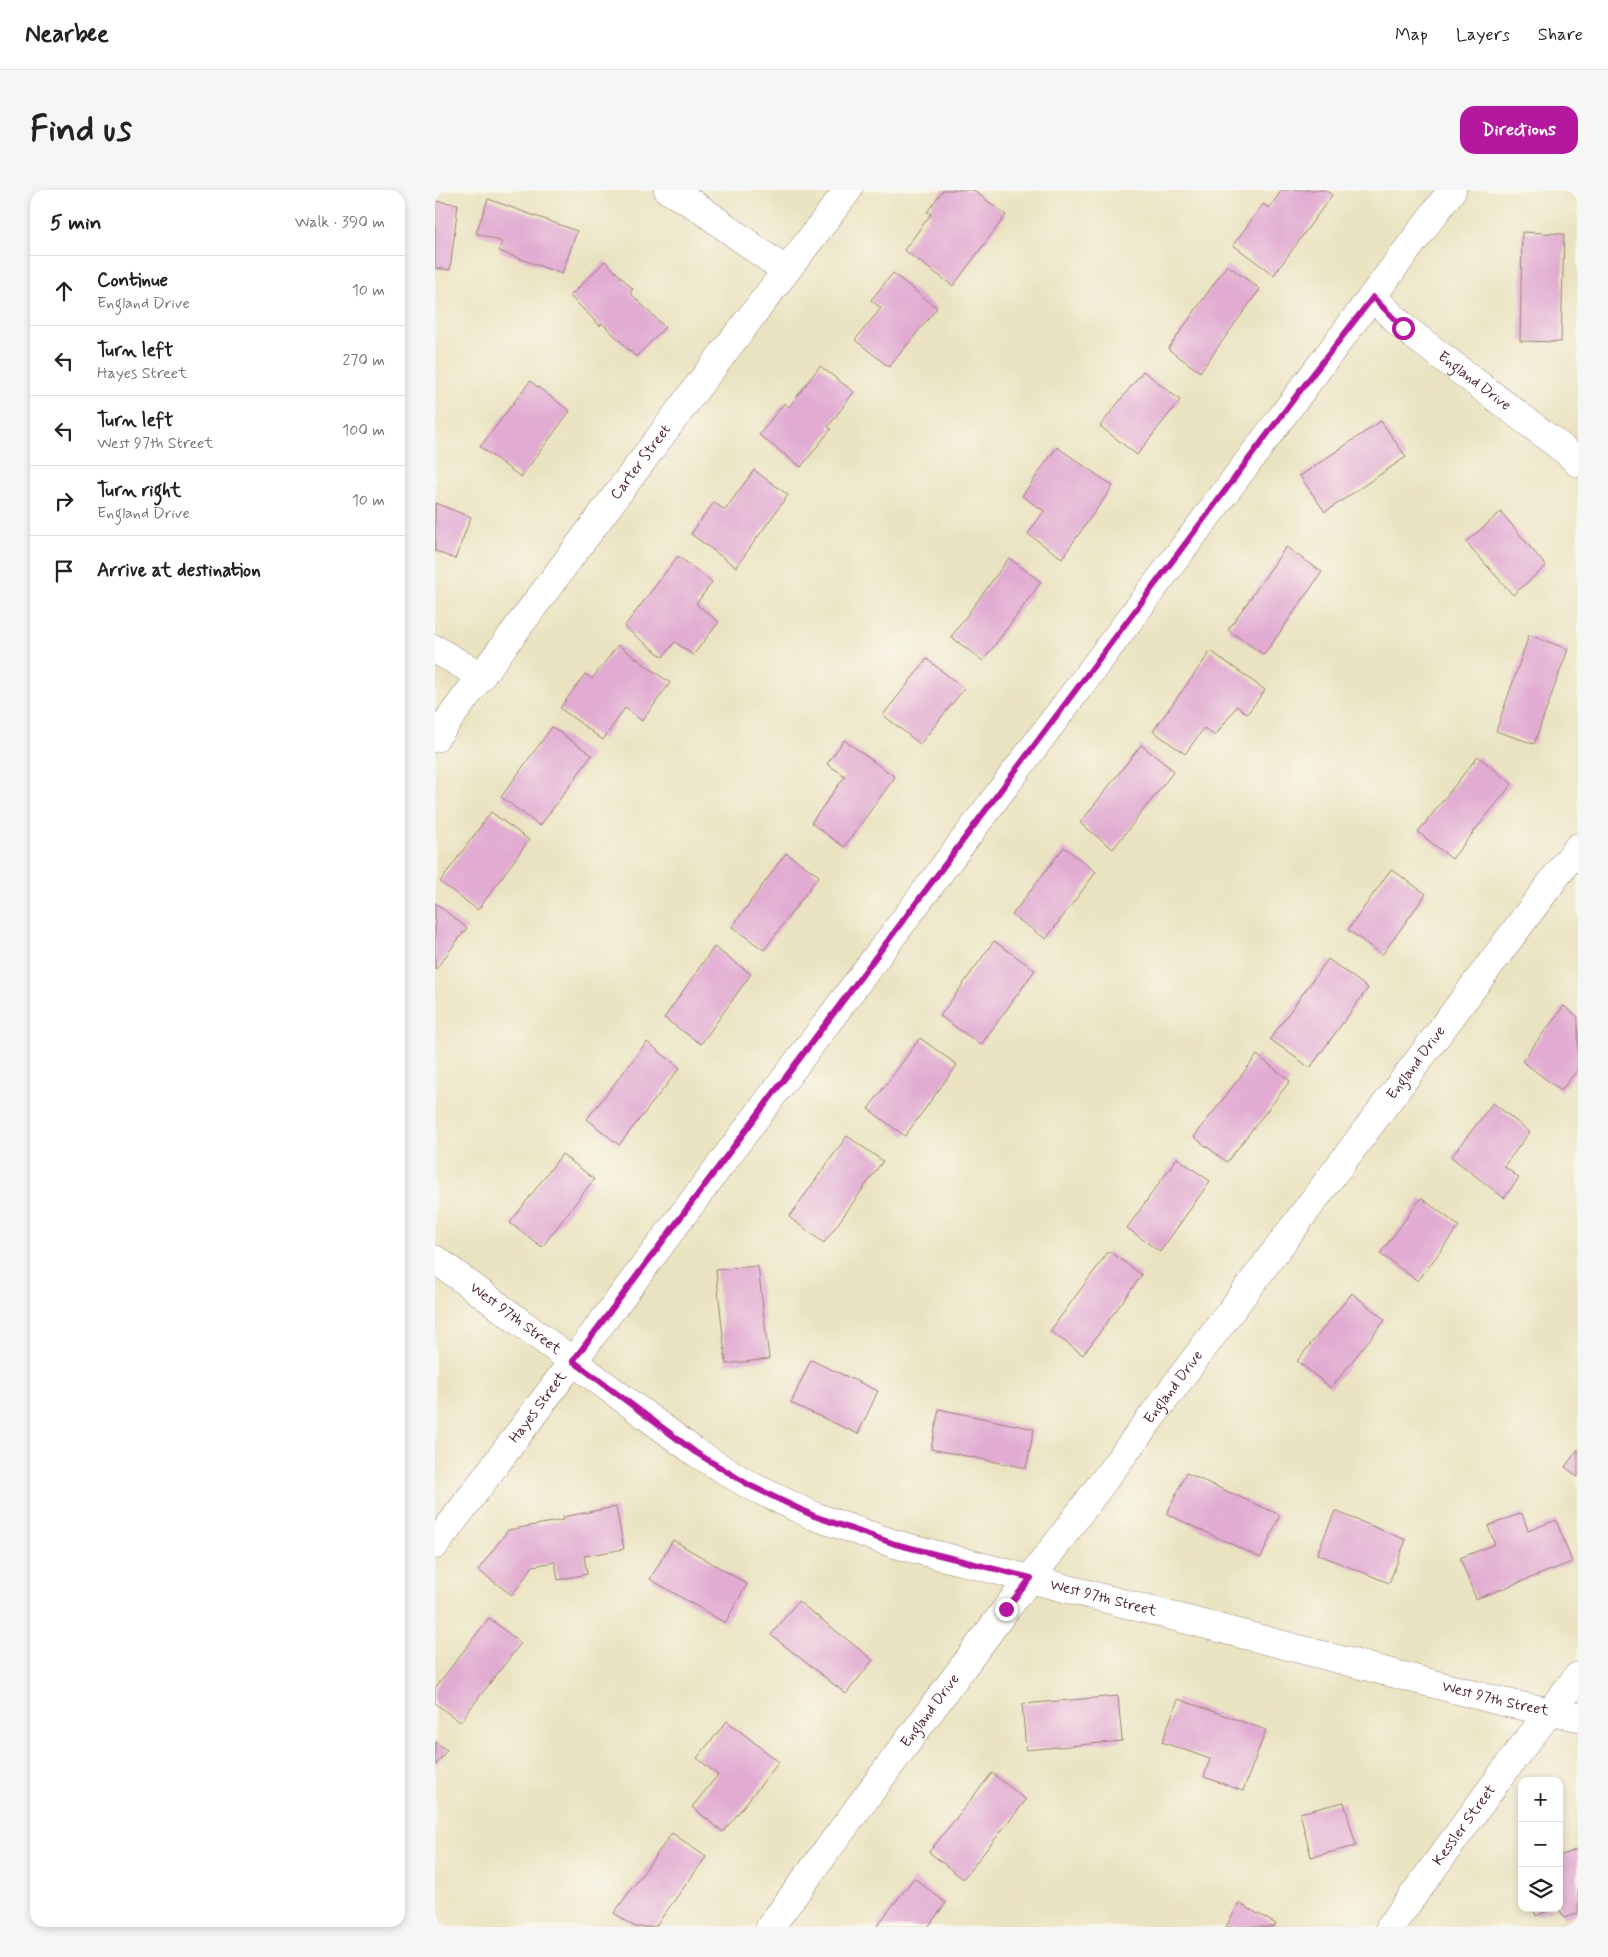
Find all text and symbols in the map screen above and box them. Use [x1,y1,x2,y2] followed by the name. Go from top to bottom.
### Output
[25,19,109,50] text: Nearbee
[1395,23,1428,47] text: Map
[1456,23,1510,47] text: Layers
[1538,23,1583,47] text: Share
[1460,106,1578,154] button: Directions
[30,107,132,153] text: Find us
[50,209,102,237] text: 5 min
[295,212,385,233] text: Walk · 390 m
[97,268,168,293] text: Continue
[50,277,78,305] icon: ahead
[352,280,385,301] text: 10 m
[97,293,190,314] text: England Drive
[1392,317,1415,340] route start
[97,338,173,363] text: Turn left
[50,347,78,375] icon: left
[1434,347,1515,416] street label: England Drive
[342,350,385,371] text: 270 m
[97,363,187,384] text: Hayes Street
[97,408,173,433] text: Turn left
[50,417,78,445] icon: left
[342,420,385,441] text: 100 m
[606,420,676,504] street label: Carter Street
[97,433,214,454] text: West 97th Street
[97,478,181,503] text: Turn right
[50,487,78,515] icon: right
[352,490,385,511] text: 10 m
[97,503,190,524] text: England Drive
[50,557,78,585] icon: arrive
[97,558,261,583] text: Arrive at destination
[1382,1022,1451,1104] street label: England Drive
[465,1278,565,1359] street label: West 97th Street
[1140,1346,1208,1428] street label: England Drive
[505,1367,572,1447] street label: Hayes Street
[1048,1575,1159,1622] street label: West 97th Street
[995,1598,1018,1621] route end
[896,1670,964,1752] street label: England Drive
[1440,1677,1551,1721] street label: West 97th Street
[1518,1777,1563,1912] map controls
[1518,1777,1563,1822] button: +
[1428,1781,1501,1870] street label: Kessler Street
[1518,1822,1563,1867] button: −
[1518,1867,1563,1912] button: layers

